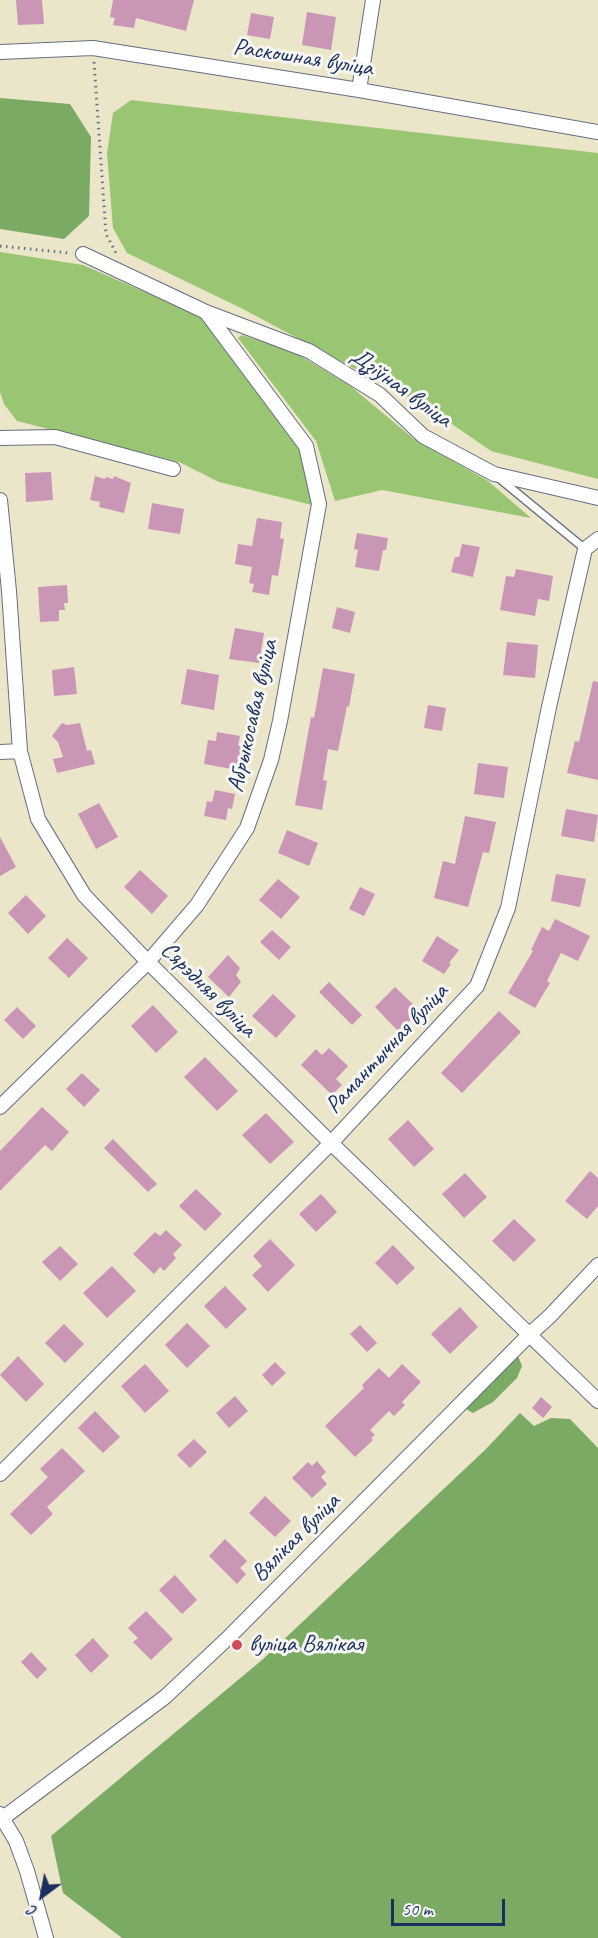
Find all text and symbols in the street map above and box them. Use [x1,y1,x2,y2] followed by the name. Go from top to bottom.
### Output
[231,33,375,83] street label: Раскошная вуліца
[345,342,457,434] street label: Дзіўная вуліца
[221,637,285,795] street label: Абрыкосавая вуліца
[154,936,262,1044] street label: Сярэдняя вуліца
[319,978,455,1120] street label: Рамантычная вуліца
[246,1488,346,1588] street label: Вялікая вуліца
[249,1631,363,1659] place label: вуліца Вялікая
[230,1638,244,1652] marker: вуліца Вялікая
[12,1866,72,1926] north arrow
[394,1887,508,1925] scale bar
[402,1898,433,1920] text: 50 m
[24,1901,41,1922] text: С

